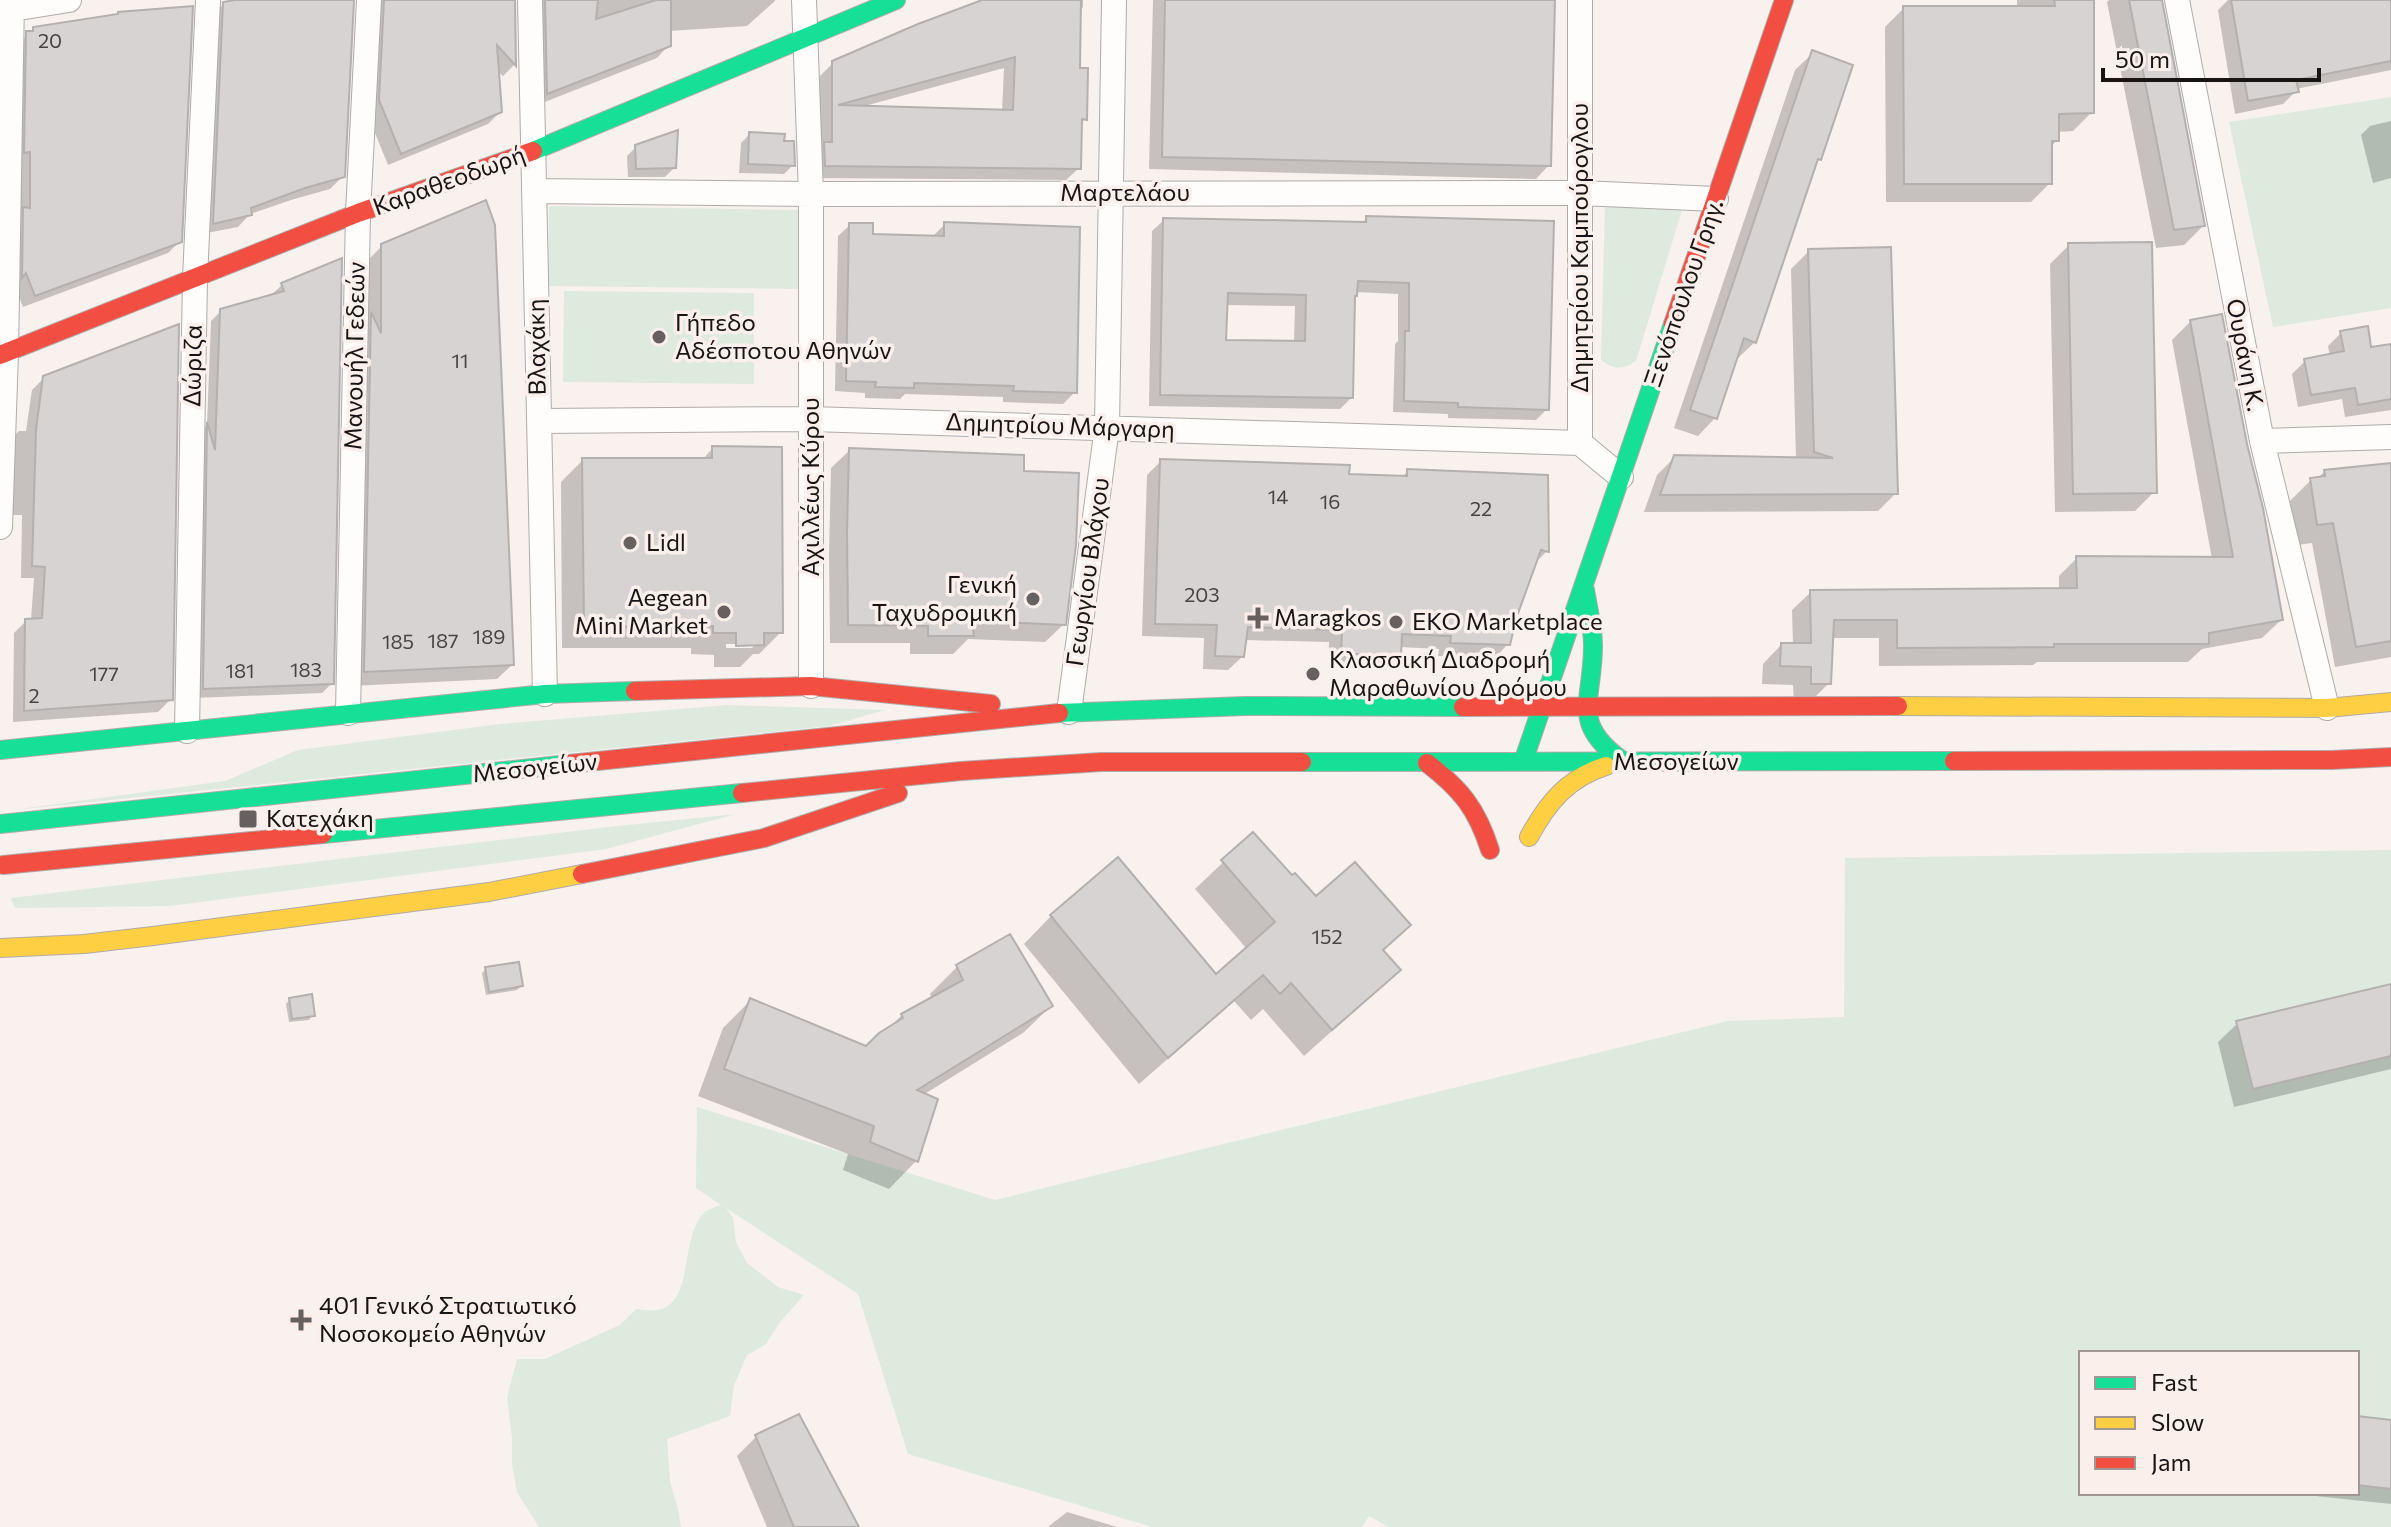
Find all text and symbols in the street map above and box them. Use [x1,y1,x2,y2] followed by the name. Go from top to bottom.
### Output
[38,28,62,52] house number: 20
[2103,32,2319,82] scale bar
[2115,44,2170,73] text: 50 m
[1564,103,1593,393] street label: Δημητρίου Καμπούρογλου
[368,139,529,221] street label: Καραθεοδωρή
[1060,177,1190,206] street label: Μαρτελάου
[1637,195,1728,390] street label: Ξενόπουλου Γρηγ.
[337,262,370,450] street label: Μανουήλ Γεδεών
[2221,296,2272,413] street label: Ουράνη Κ.
[520,298,551,396] street label: Βλαχάκη
[675,307,891,364] place label: Γήπεδο Αδέσποτου Αθηνών
[176,325,207,407] street label: Δώριζα
[650,328,668,346] marker: Γήπεδο Αδέσποτου Αθηνών
[451,348,469,372] house number: 11
[795,398,824,576] street label: Αχιλλέως Κύρου
[945,406,1175,443] street label: Δημητρίου Μάργαρη
[1059,476,1114,668] street label: Γεωργίου Βλάχου
[1268,484,1288,508] house number: 14
[1320,489,1340,513] house number: 16
[1470,496,1492,520] house number: 22
[646,527,686,556] place label: Lidl
[621,534,639,552] marker: Lidl
[872,569,1017,626] place label: Γενική Ταχυδρομική
[575,582,708,639] place label: Aegean Mini Market
[1184,582,1220,606] house number: 203
[1024,590,1042,608] marker: Γενική Ταχυδρομική
[1274,602,1382,631] place label: Maragkos
[715,603,733,621] marker: Aegean Mini Market
[1412,606,1603,635] place label: EKO Marketplace
[1249,609,1267,627] marker: Maragkos
[1387,613,1405,631] marker: EKO Marketplace
[473,624,505,648] house number: 189
[427,628,459,652] house number: 187
[382,629,414,653] house number: 185
[1329,644,1567,701] place label: Κλασσική Διαδρομή Μαραθωνίου Δρόμου
[290,657,322,681] house number: 183
[225,658,255,682] house number: 181
[89,661,119,685] house number: 177
[1304,665,1322,683] marker: Κλασσική Διαδρομή Μαραθωνίου Δρόμου
[28,683,40,707] house number: 2
[471,746,599,787] street label: Μεσογείων
[1613,746,1739,775] street label: Μεσογείων
[266,803,374,832] place label: Κατεχάκη
[237,808,259,830] marker: Κατεχάκη
[1311,924,1343,948] house number: 152
[319,1290,577,1347] place label: 401 Γενικό Στρατιωτικό Νοσοκομείο Αθηνών
[290,1309,312,1331] marker: 401 Γενικό Στρατιωτικό Νοσοκομείο Αθηνών
[2079,1351,2359,1495] legend
[2151,1367,2198,1396] text: Fast
[2151,1407,2204,1436] text: Slow
[2151,1447,2191,1476] text: Jam

